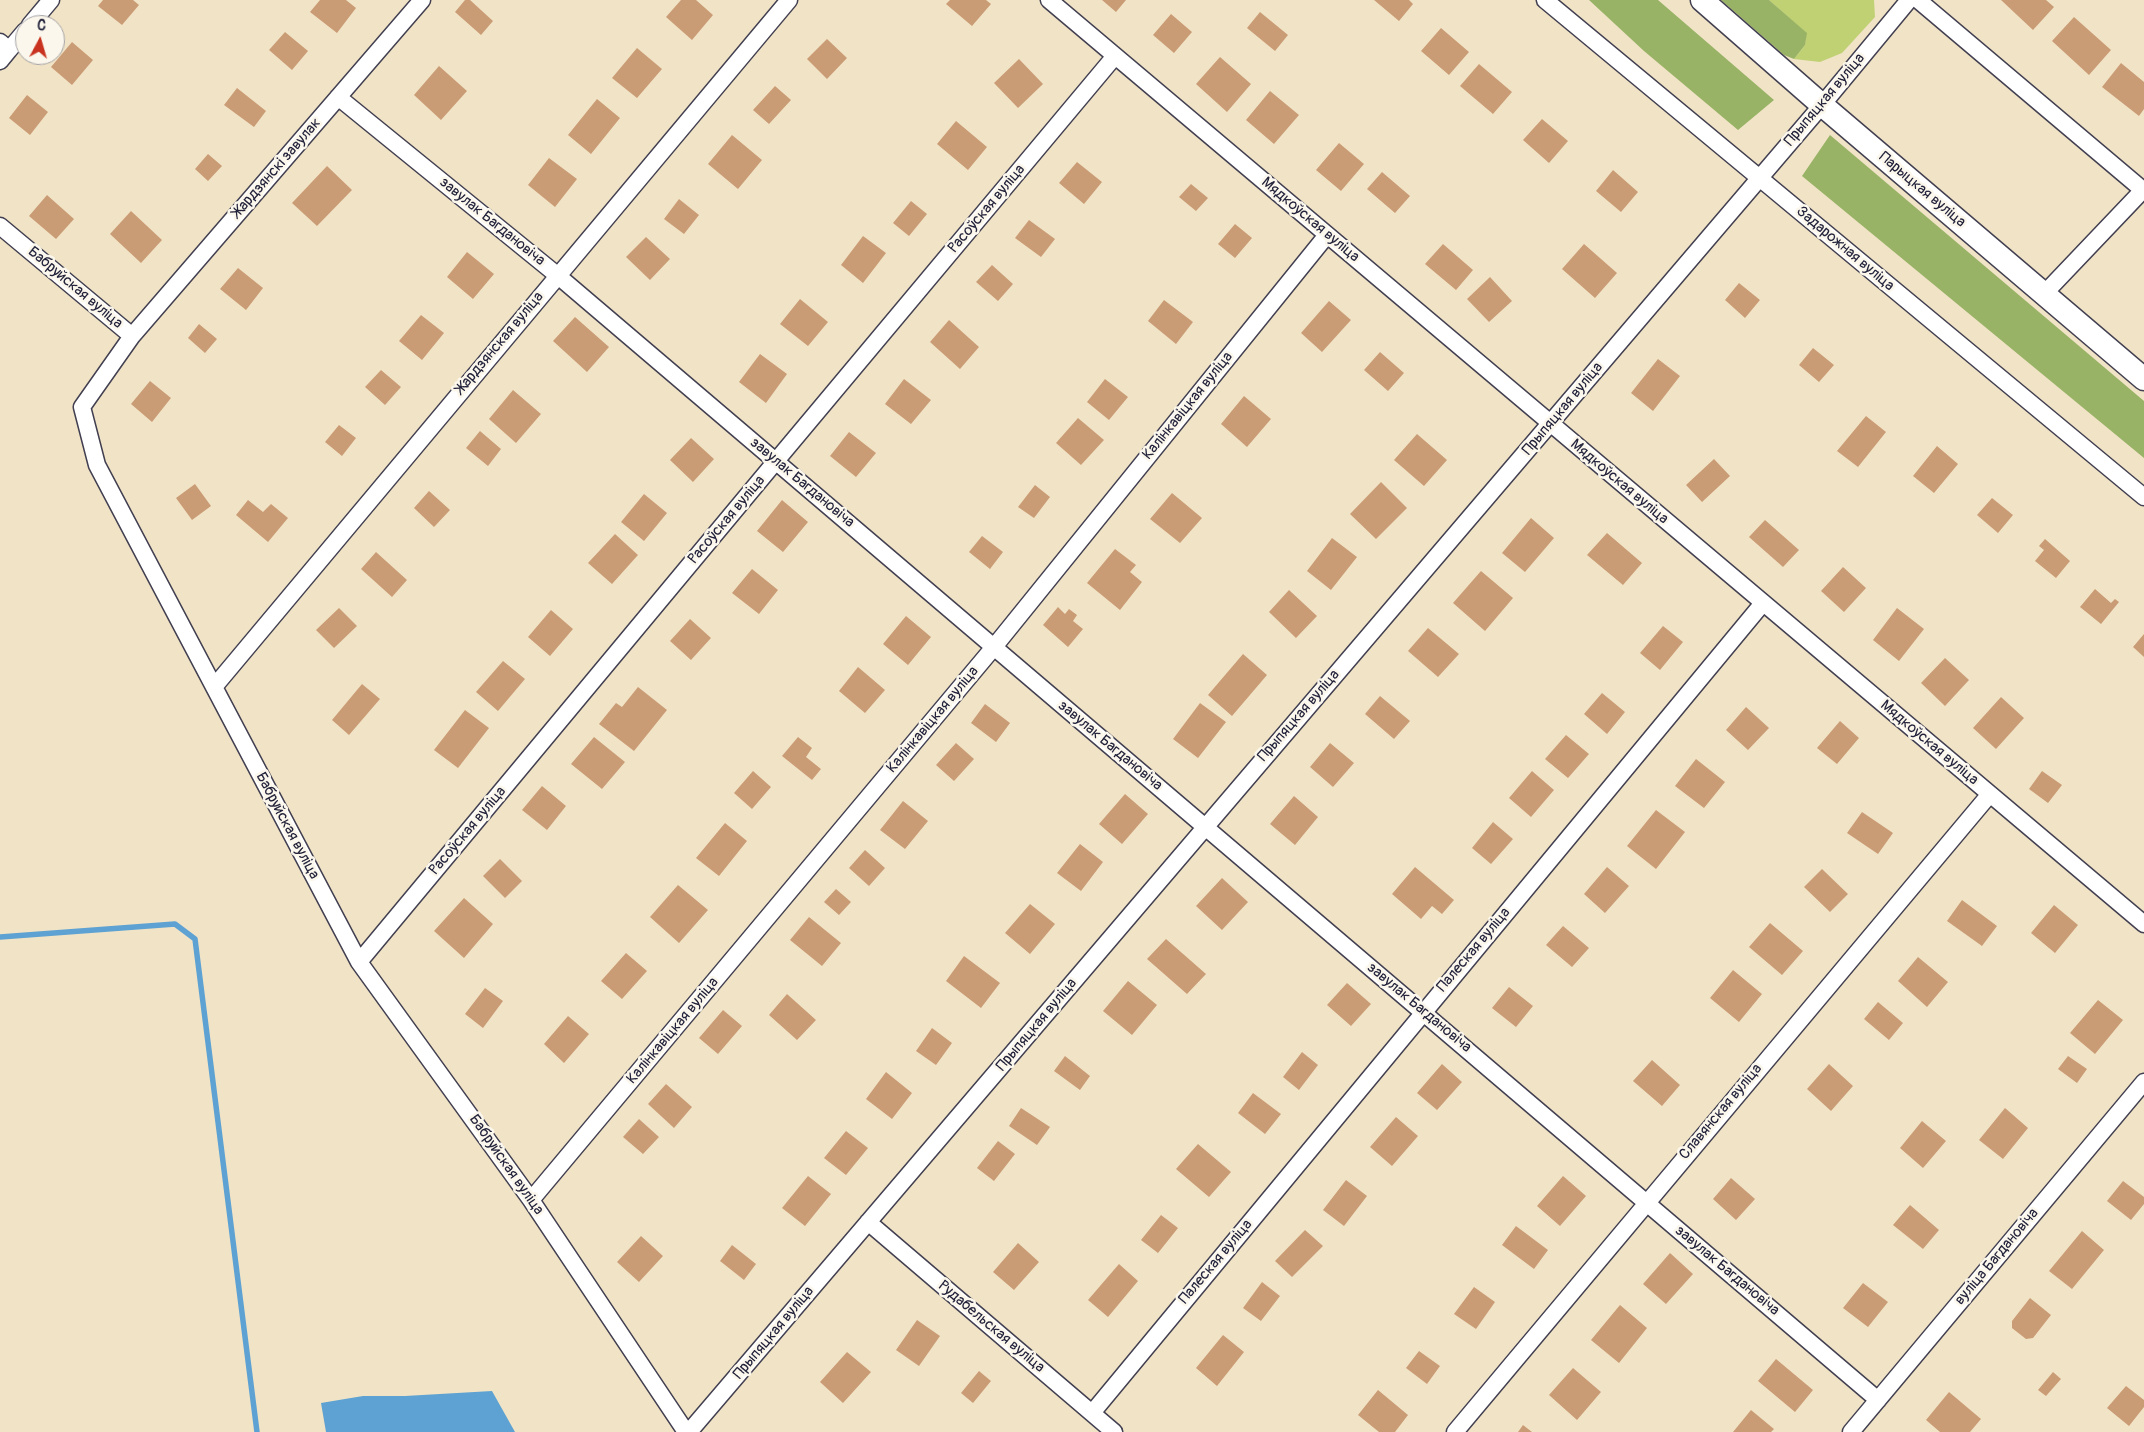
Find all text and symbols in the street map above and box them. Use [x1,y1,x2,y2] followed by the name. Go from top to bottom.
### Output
[15,15,65,65] north arrow
[36,17,47,34] text: С
[1781,50,1869,150] street label: Прыпяцкая вуліца
[229,115,325,221] street label: Жардзянскі завулак
[1875,148,1969,232] street label: Парыцкая вуліца
[945,161,1029,257] street label: Расоўская вуліца
[436,174,548,270] street label: завулак Багдановіча
[1257,174,1363,266] street label: Мядкоўская вуліца
[1792,203,1898,295] street label: Задарожная вуліца
[24,243,126,333] street label: Бабруйская вуліца
[452,289,548,397] street label: Жардзянская вуліца
[1139,348,1237,464] street label: Калінкавіцкая вуліца
[1519,359,1607,459] street label: Прыпяцкая вуліца
[746,434,858,532] street label: завулак Багдановіча
[1566,436,1672,528] street label: Мядкоўская вуліца
[685,472,769,568] street label: Расоўская вуліца
[883,663,983,777] street label: Калінкавіцкая вуліца
[1254,666,1344,766] street label: Прыпяцкая вуліца
[1054,697,1166,795] street label: завулак Багдановіча
[1876,697,1982,789] street label: Мядкоўская вуліца
[251,770,323,882] street label: Бабруйская вуліца
[426,783,510,879] street label: Расоўская вуліца
[1433,904,1515,996] street label: Палеская вуліца
[1363,959,1475,1057] street label: завулак Багдановіча
[623,974,723,1088] street label: Калінкавіцкая вуліца
[993,975,1081,1075] street label: Прыпяцкая вуліца
[1676,1060,1766,1164] street label: Славянская вуліца
[465,1111,547,1219] street label: Бабруйская вуліца
[1951,1205,2043,1309] street label: вуліца Багдановіча
[1175,1216,1257,1308] street label: Палеская вуліца
[1671,1222,1783,1320] street label: завулак Багдановіча
[934,1277,1048,1377] street label: Рудабельская вуліца
[730,1283,818,1383] street label: Прыпяцкая вуліца

